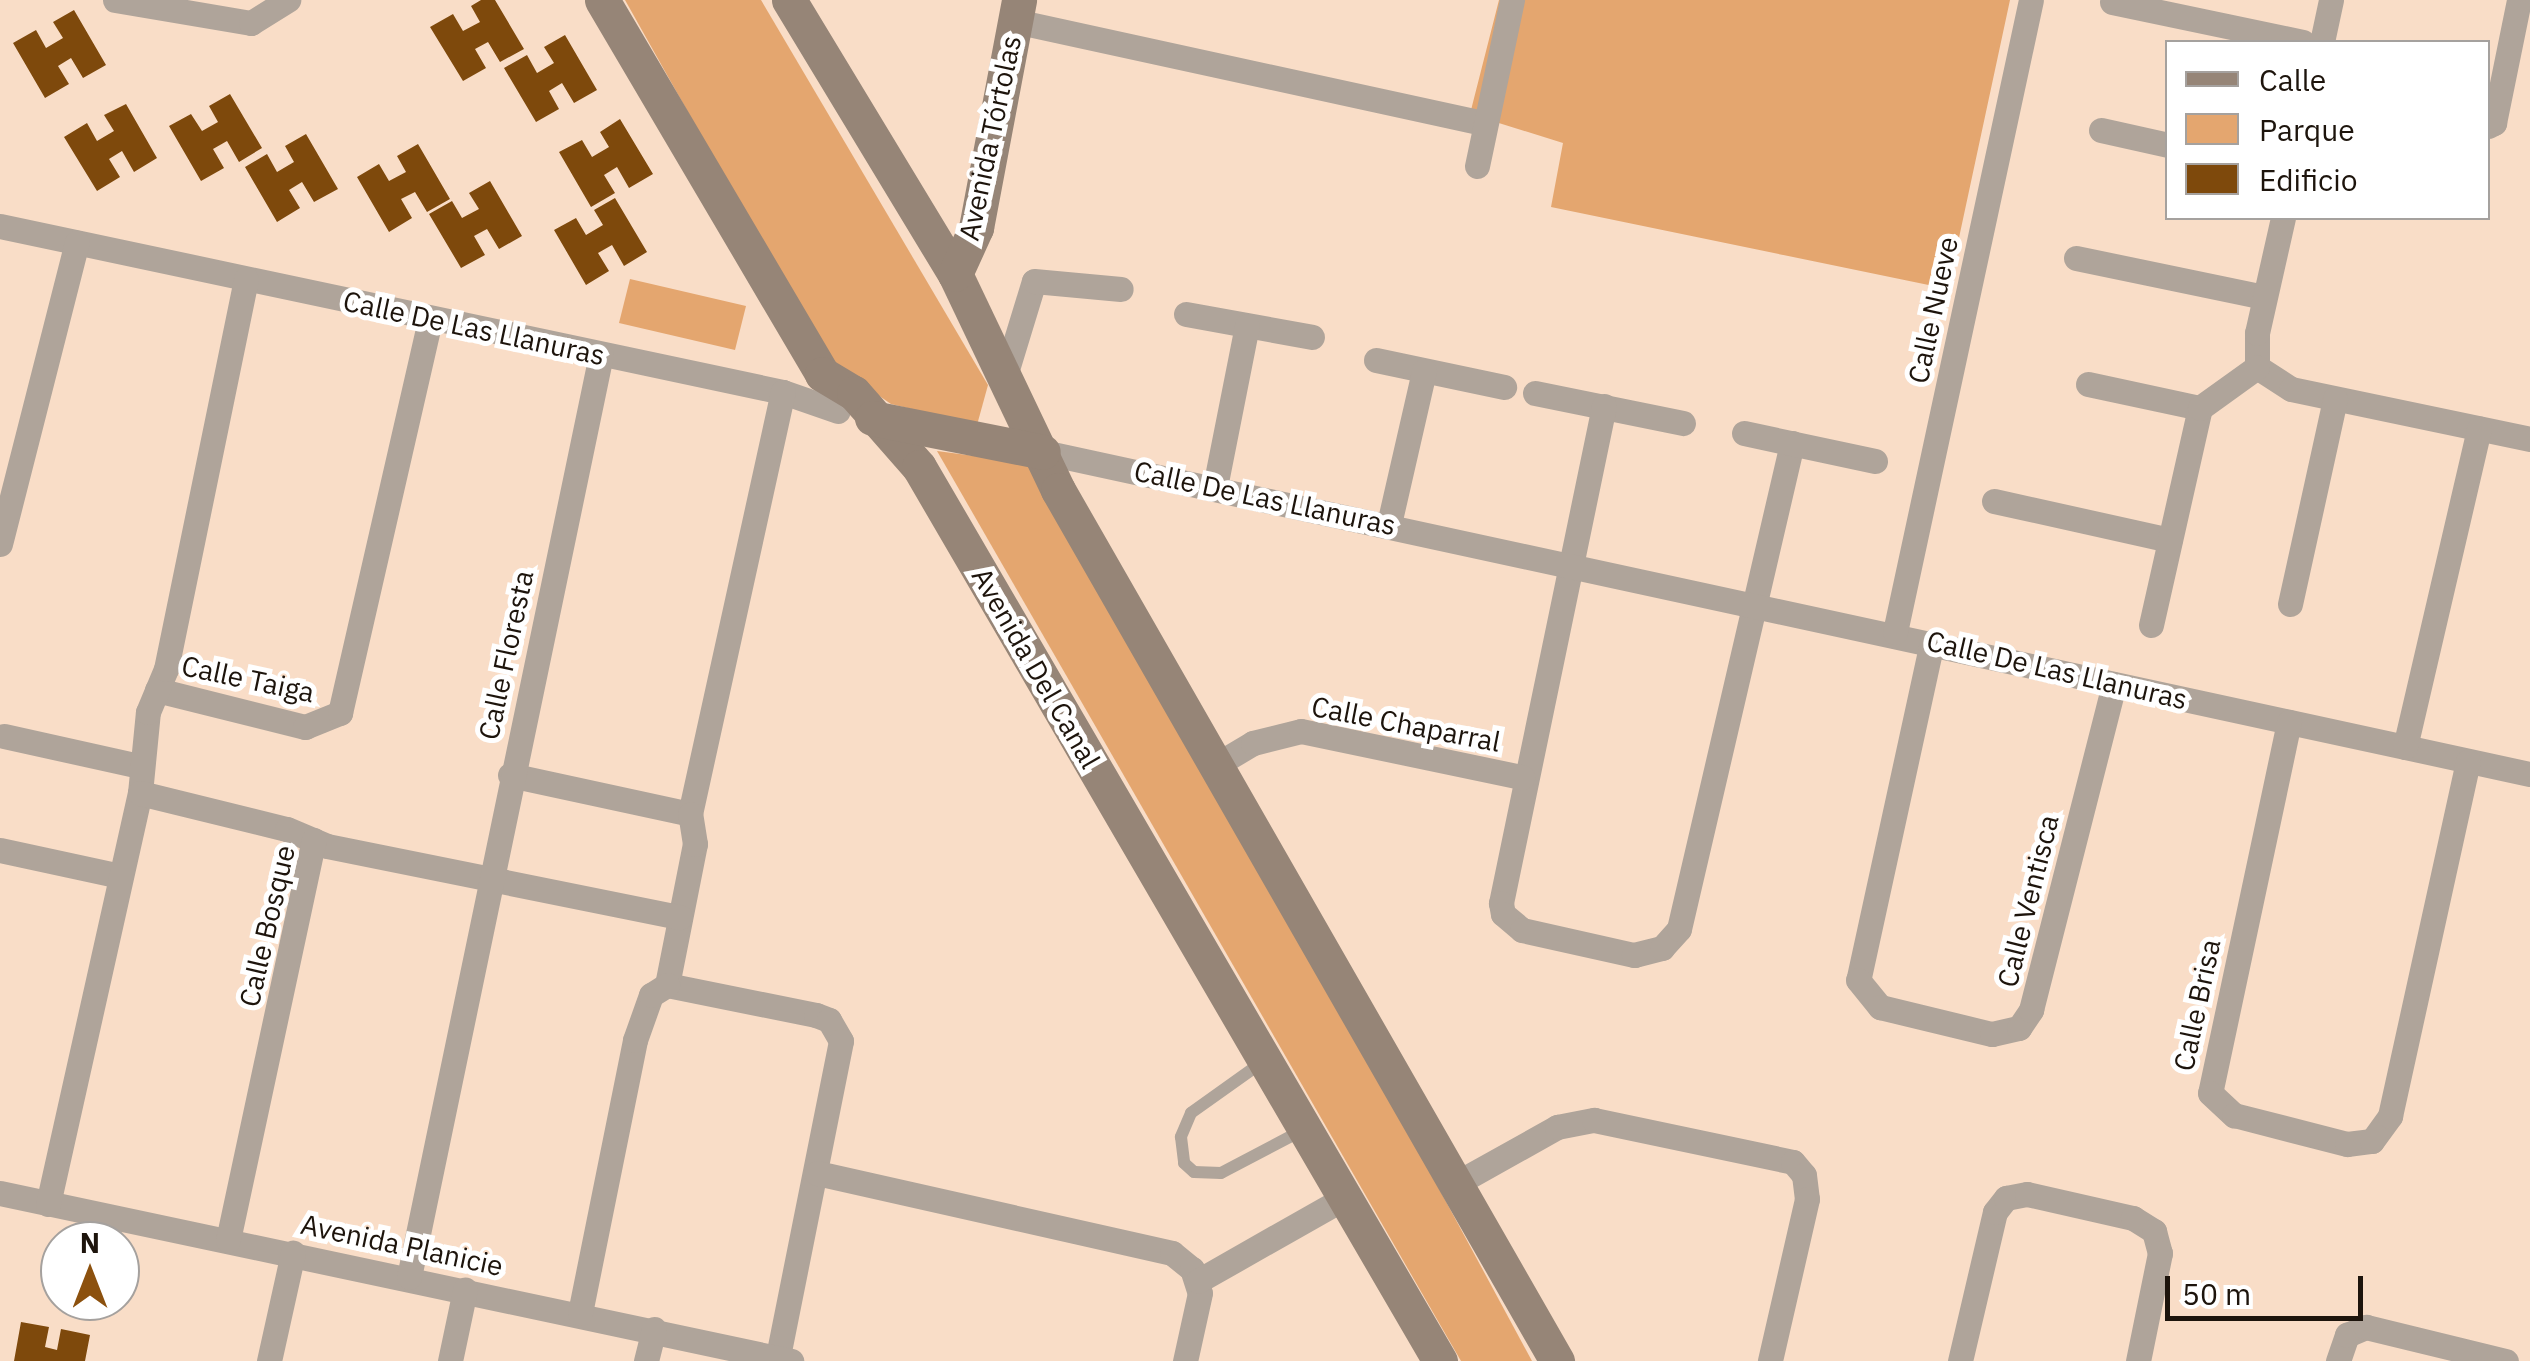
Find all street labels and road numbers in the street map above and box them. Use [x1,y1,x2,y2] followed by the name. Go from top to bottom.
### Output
[952,32,1028,244] street label: Avenida Tórtolas
[1901,234,1965,386] street label: Calle Nueve
[340,284,608,372] street label: Calle De Las Llanuras
[1131,454,1399,542] street label: Calle De Las Llanuras
[965,562,1107,774] street label: Avenida Del Canal
[472,567,540,743] street label: Calle Floresta
[1923,624,2191,716] street label: Calle De Las Llanuras
[178,649,318,709] street label: Calle Taiga
[1309,689,1503,759] street label: Calle Chaparral
[1990,811,2066,991] street label: Calle Ventisca
[232,842,302,1010] street label: Calle Bosque
[2167,936,2227,1074] street label: Calle Brisa
[298,1207,506,1283] street label: Avenida Planicie

